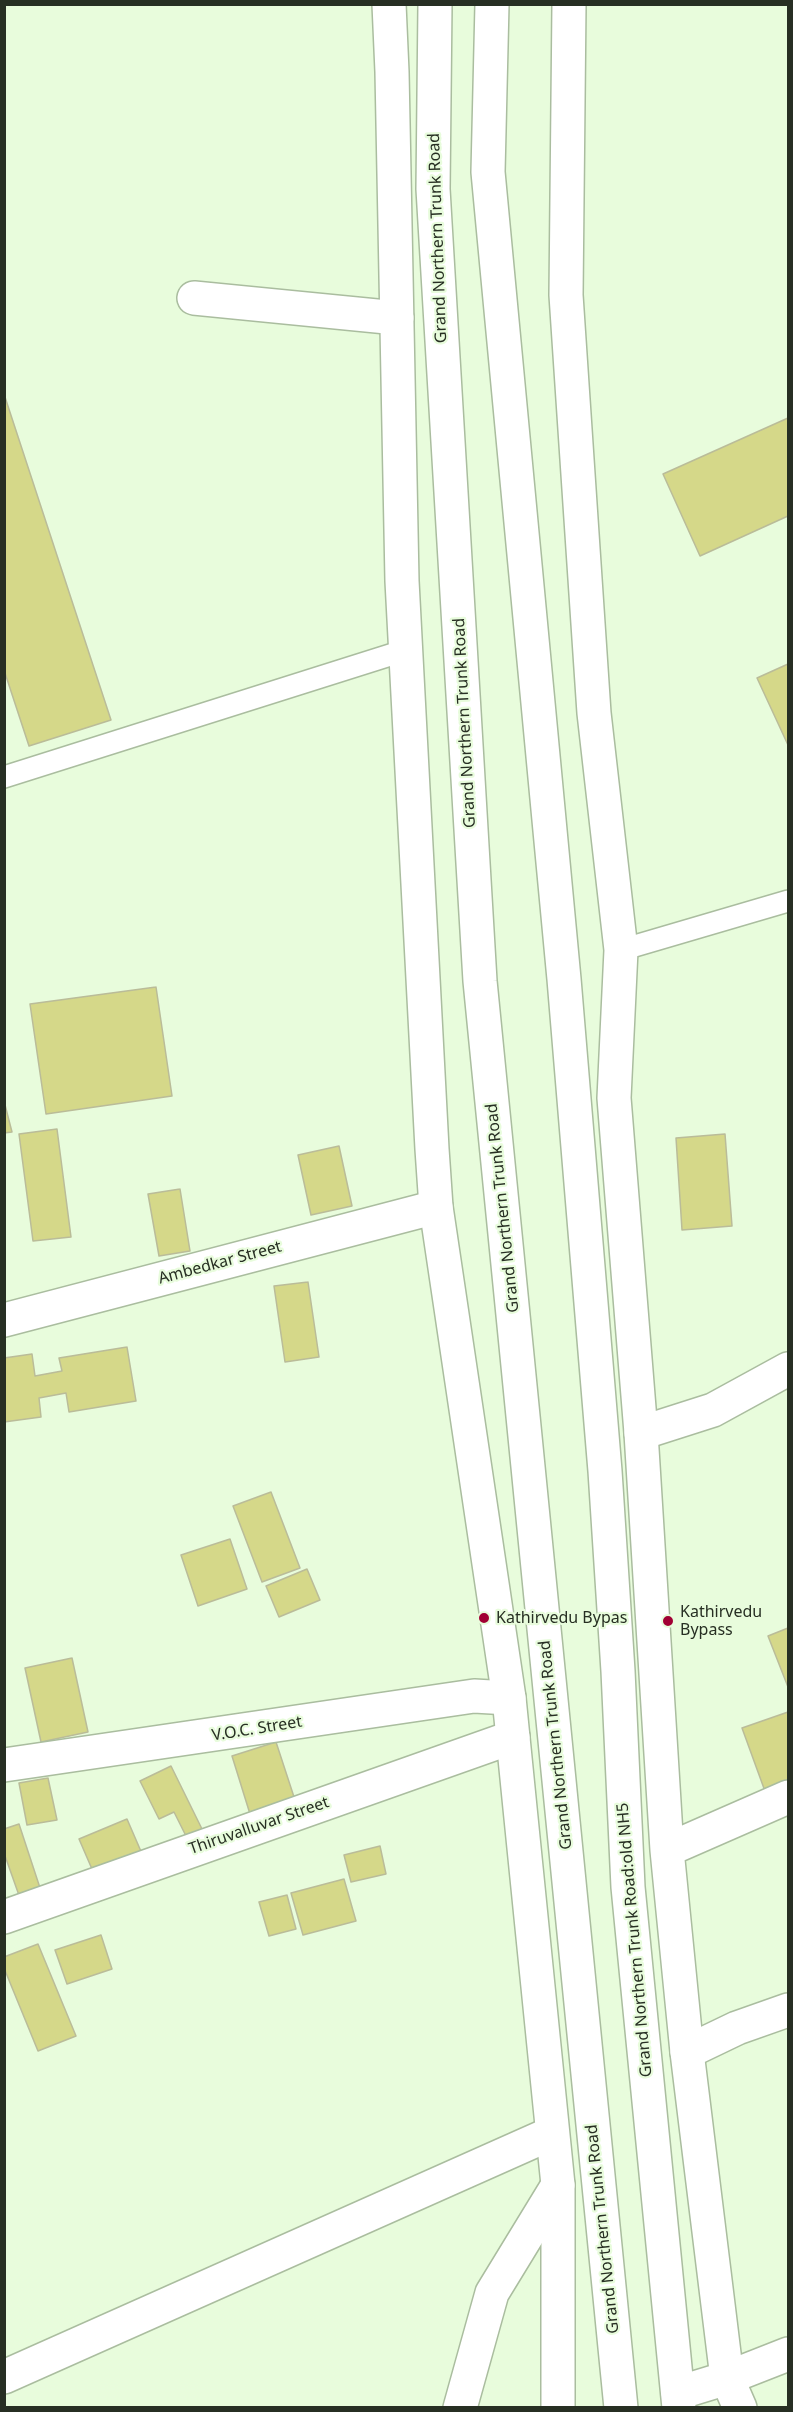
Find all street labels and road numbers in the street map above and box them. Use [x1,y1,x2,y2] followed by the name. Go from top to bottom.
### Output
[425,133,451,343] street label: Grand Northern Trunk Road
[450,618,480,828] street label: Grand Northern Trunk Road
[482,1102,524,1314] street label: Grand Northern Trunk Road
[156,1237,284,1289] street label: Ambedkar Street
[535,1639,577,1851] street label: Grand Northern Trunk Road
[211,1712,303,1746] street label: V.O.C. Street
[186,1793,332,1859] street label: Thiruvalluvar Street
[613,1802,657,2078] street label: Grand Northern Trunk Road:old NH5
[582,2123,624,2335] street label: Grand Northern Trunk Road

